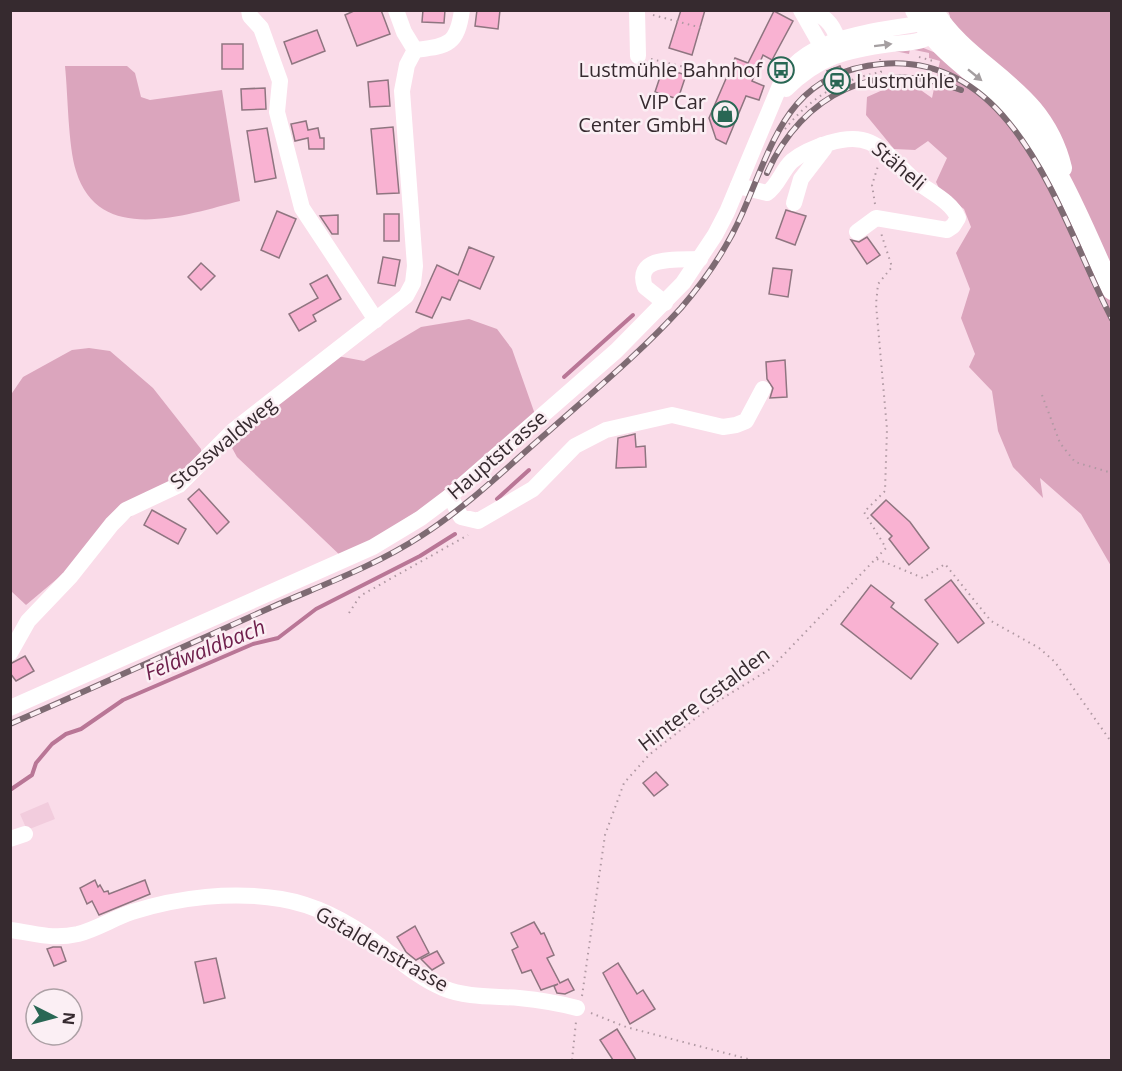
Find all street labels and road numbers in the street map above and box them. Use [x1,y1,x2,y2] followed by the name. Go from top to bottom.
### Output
[867,135,932,196] street label: Stäheli
[164,390,282,495] street label: Stosswaldweg
[441,404,552,505] street label: Hauptstrasse
[632,640,775,757] street label: Hintere Gstalden
[311,900,454,998] street label: Gstaldenstrasse

